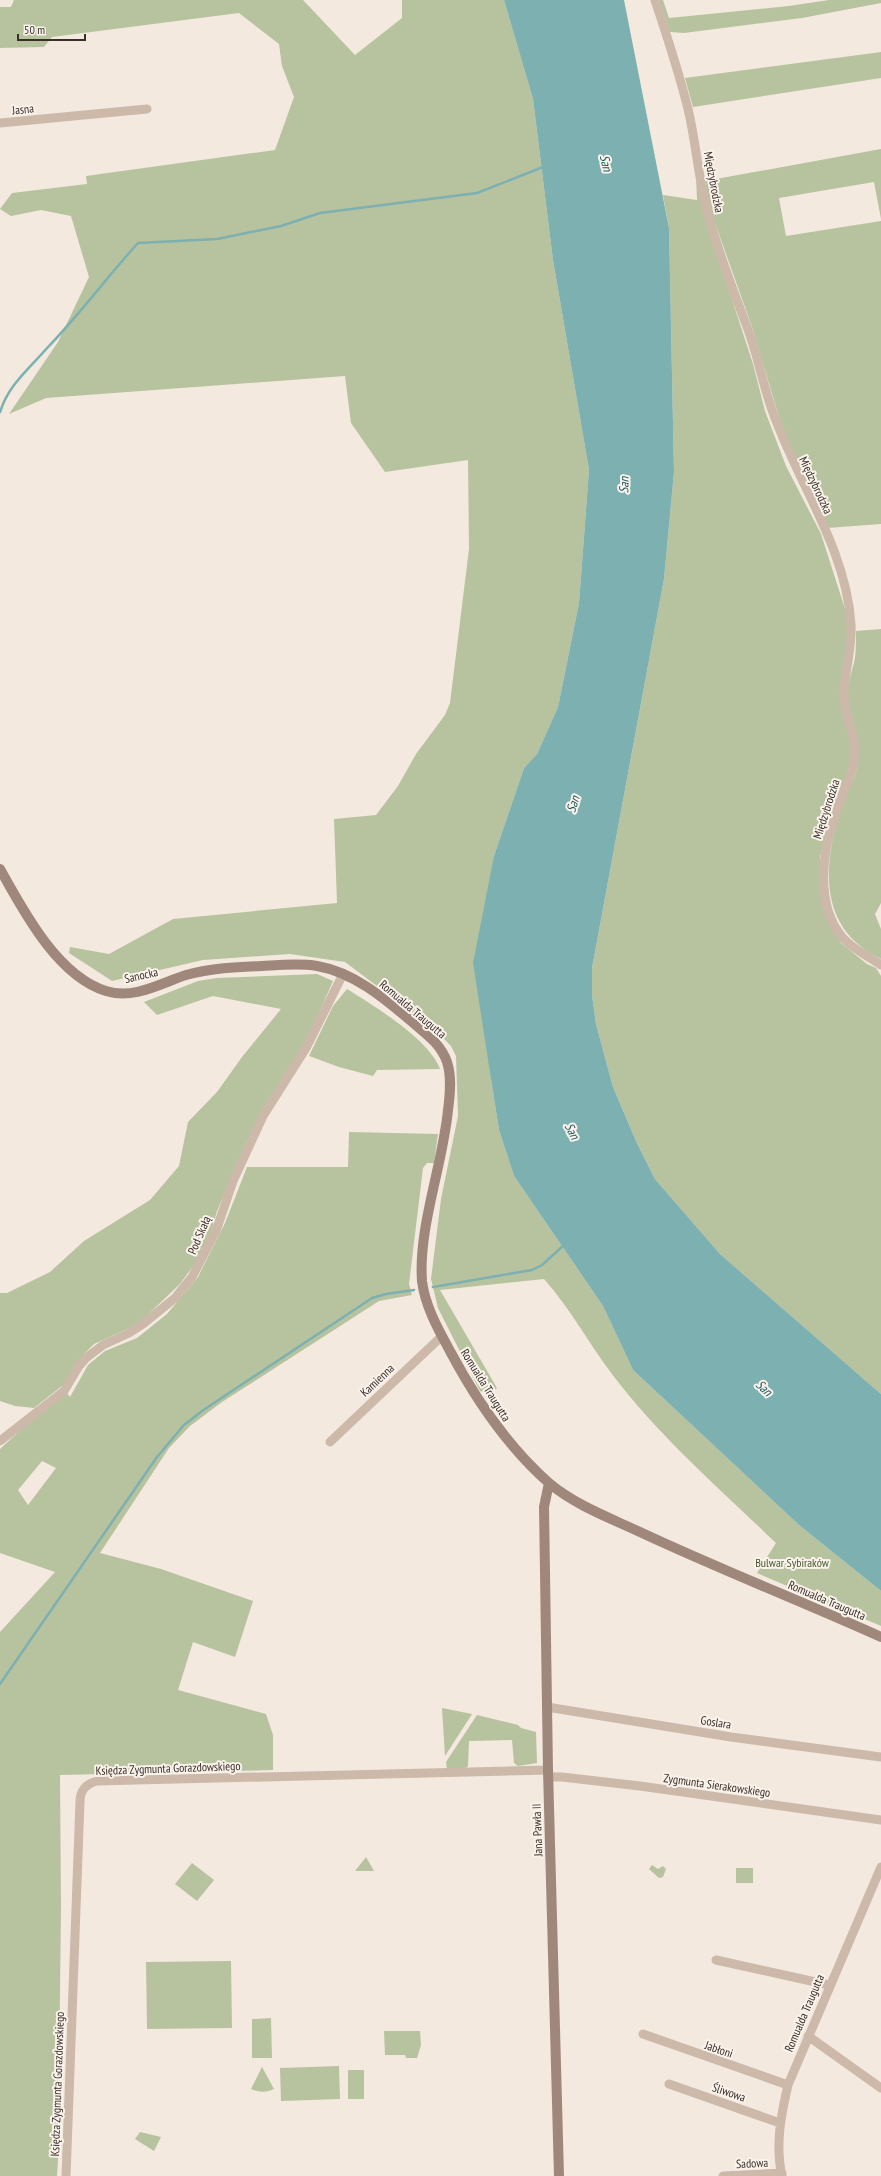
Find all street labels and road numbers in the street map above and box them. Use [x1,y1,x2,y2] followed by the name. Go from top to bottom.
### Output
[10,100,35,118] street label: Jasna
[701,150,727,214] street label: Międzybrodzka
[796,454,836,516] street label: Międzybrodzka
[809,777,843,841] street label: Międzybrodzka
[123,964,159,986] street label: Sanocka
[376,977,450,1041] street label: Romualda Traugutta
[184,1213,214,1256] street label: Pod Skałą
[458,1346,514,1424] street label: Romualda Traugutta
[357,1360,397,1400] street label: Kamienna
[786,1577,868,1623] street label: Romualda Traugutta
[700,1712,733,1732] street label: Goslara
[95,1758,241,1778] street label: Księdza Zygmunta Gorazdowskiego
[663,1770,771,1800] street label: Zygmunta Sierakowskiego
[529,1803,545,1858] street label: Jana Pawła II
[781,1972,827,2054] street label: Romualda Traugutta
[47,2011,67,2157] street label: Księdza Zygmunta Gorazdowskiego
[702,2037,735,2061] street label: Jabłoni
[710,2079,748,2105] street label: Śliwowa
[736,2155,769,2171] street label: Sadowa

